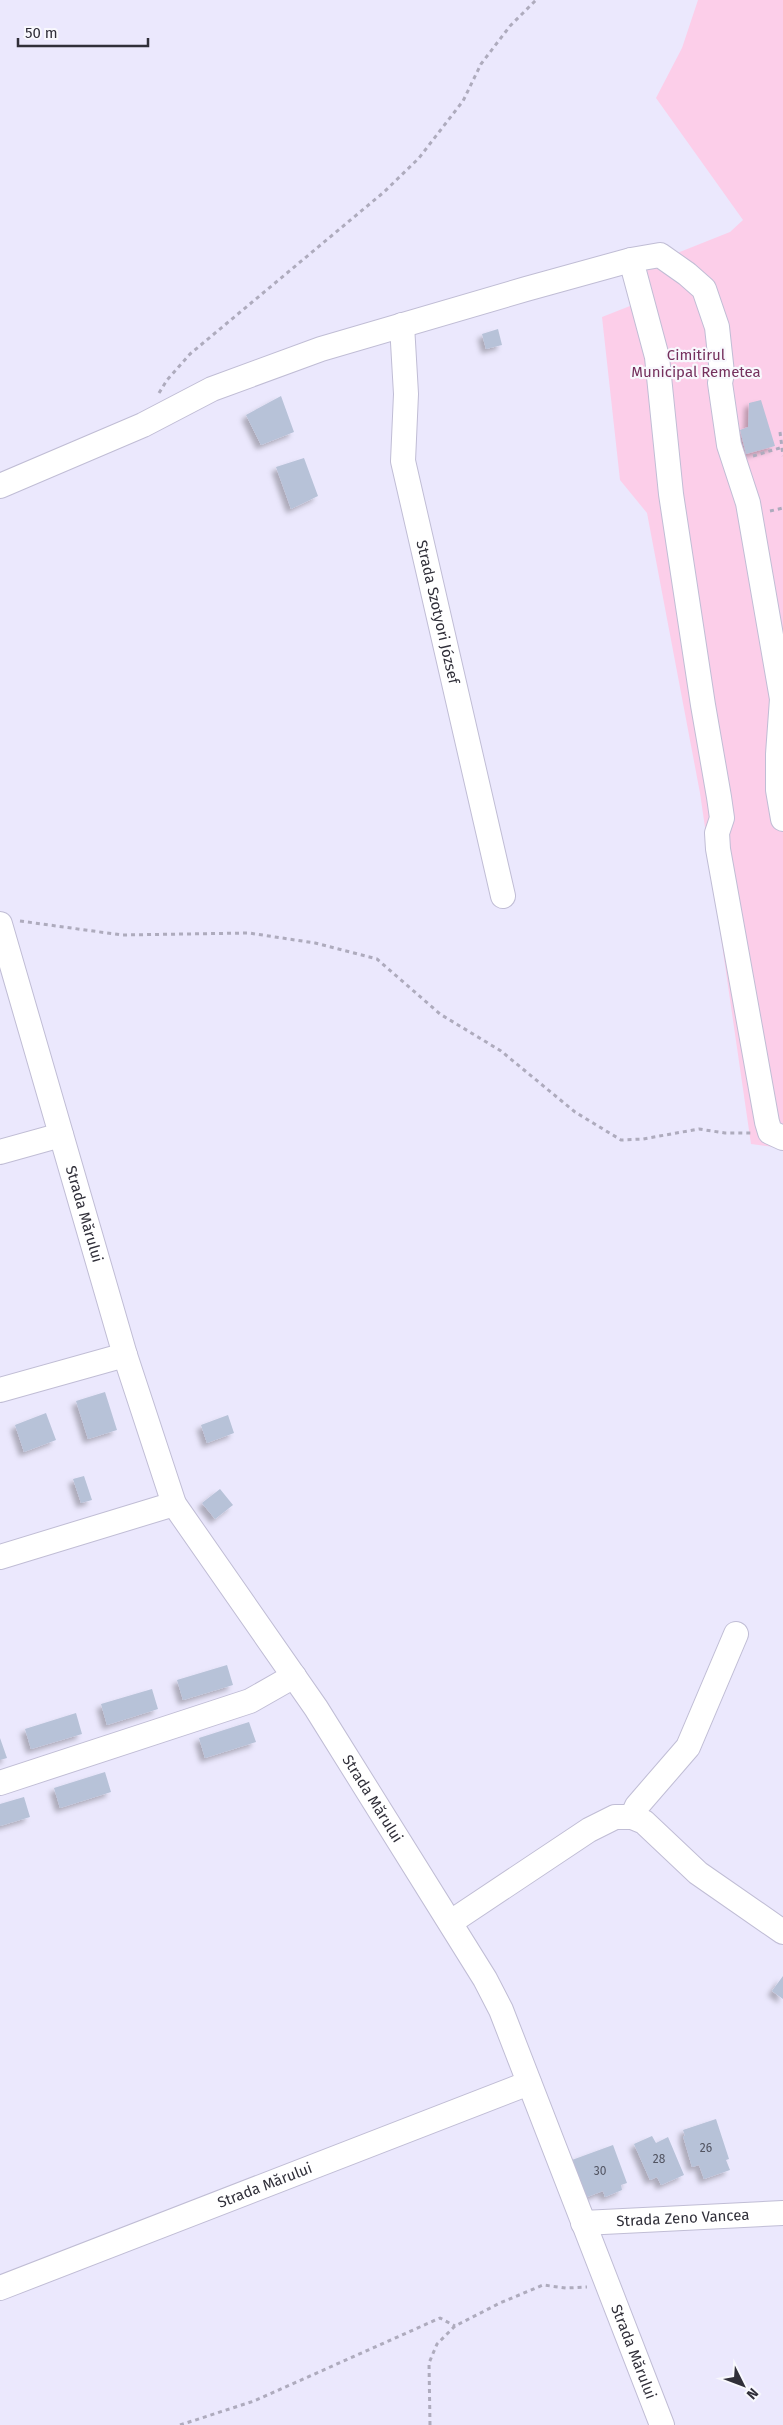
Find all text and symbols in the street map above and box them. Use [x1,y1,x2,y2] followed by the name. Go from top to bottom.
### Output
[18,15,148,47] scale bar
[25,24,58,42] text: 50 m
[631,346,761,381] park label: Cimitirul Municipal Remetea
[412,538,463,686] street label: Strada Szotyori József
[62,1164,107,1265] street label: Strada Mărului
[338,1751,407,1846] street label: Strada Mărului
[700,2141,712,2155] house number: 26
[653,2152,666,2166] house number: 28
[215,2159,315,2212] street label: Strada Mărului
[594,2164,607,2178] house number: 30
[616,2206,750,2230] street label: Strada Zeno Vancea
[607,2302,660,2402] street label: Strada Mărului
[718,2360,768,2410] north arrow
[743,2384,762,2403] text: N

